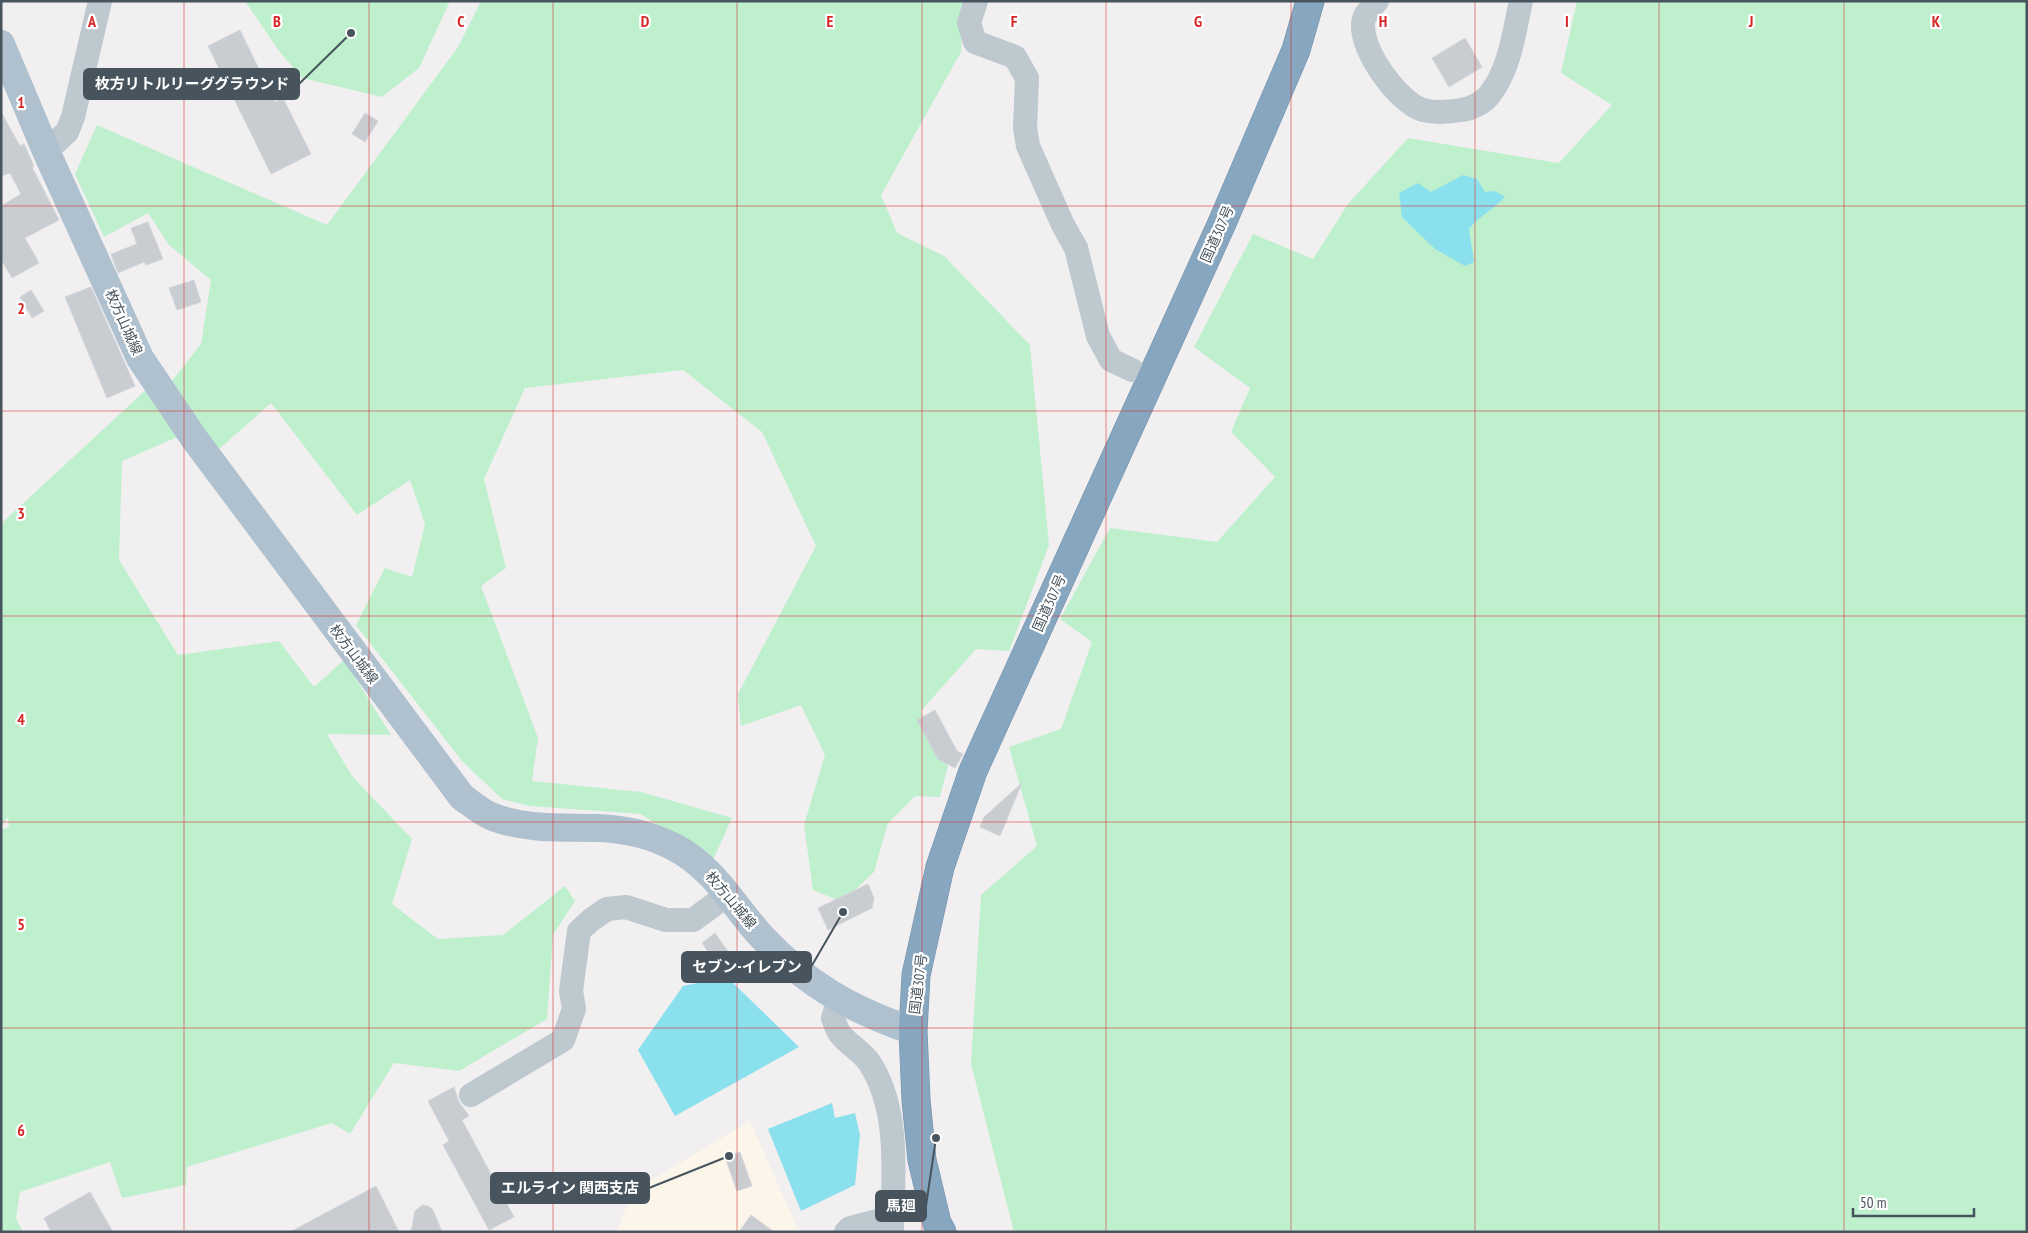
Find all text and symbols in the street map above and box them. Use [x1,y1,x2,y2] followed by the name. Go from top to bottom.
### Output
[87,11,97,31] text: A
[273,11,281,31] text: B
[457,11,465,31] text: C
[641,11,650,31] text: D
[827,11,834,31] text: E
[1011,11,1018,31] text: F
[1194,11,1202,31] text: G
[1379,11,1387,31] text: H
[1565,11,1569,31] text: I
[1748,11,1753,31] text: J
[1932,11,1941,31] text: K
[84,69,299,99] callout: 枚方リトルリーググラウンド
[95,74,289,93] text: 枚方リトルリーググラウンド
[17,92,25,112] text: 1
[1196,203,1238,265] street label: 国道307号
[102,286,146,358] street label: 枚方山城線
[17,298,25,318] text: 2
[17,503,25,523] text: 3
[1028,572,1070,634] street label: 国道307号
[326,621,382,687] street label: 枚方山城線
[17,709,25,729] text: 4
[702,867,760,933] street label: 枚方山城線
[17,914,25,934] text: 5
[682,952,811,982] callout: セブン-イレブン
[905,953,931,1015] street label: 国道307号
[692,957,802,976] text: セブン-イレブン
[17,1120,25,1140] text: 6
[491,1173,649,1203] callout: エルライン 関西支店
[501,1178,639,1197] text: エルライン 関西支店
[1853,1186,1974,1218] scale bar
[876,1191,926,1221] callout: 馬廻
[1860,1193,1886,1212] text: 50 m
[886,1196,916,1215] text: 馬廻

